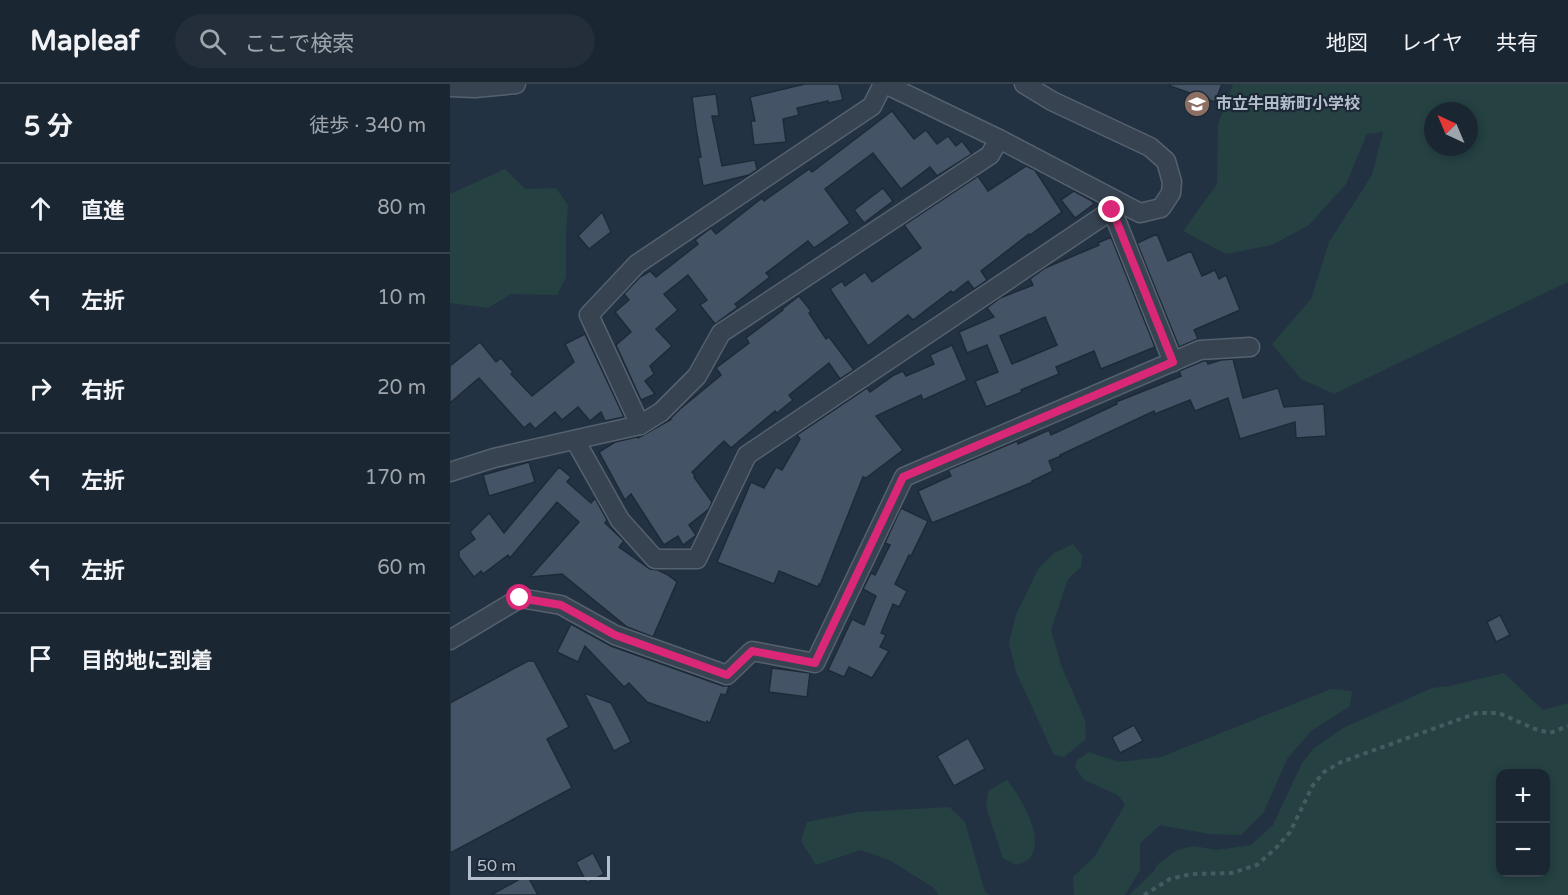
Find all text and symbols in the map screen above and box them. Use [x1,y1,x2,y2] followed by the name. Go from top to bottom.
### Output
[175,14,595,68] search box
[30,24,139,58] text: Mapleaf
[196,25,229,58] icon: search
[244,31,354,57] text: ここで検索
[1326,31,1368,56] text: 地図
[1401,31,1463,56] text: レイヤ
[1496,31,1538,56] text: 共有
[1182,89,1212,119] school or university icon: 市立牛田新町小学校
[1216,94,1360,114] place label: 市立牛田新町小学校
[1424,102,1478,156] north arrow
[24,111,73,142] text: 5 分
[309,114,426,138] text: 徒歩 · 340 m
[24,192,57,225] icon: ahead
[377,196,426,220] text: 80 m
[1098,196,1124,222] route end
[81,198,125,224] text: 直進
[24,282,57,315] icon: left
[377,286,426,310] text: 10 m
[81,288,125,314] text: 左折
[24,372,57,405] icon: right
[377,376,426,400] text: 20 m
[81,378,125,404] text: 右折
[24,462,57,495] icon: left
[365,466,426,490] text: 170 m
[81,468,125,494] text: 左折
[24,552,57,585] icon: left
[377,556,426,580] text: 60 m
[81,558,125,584] text: 左折
[506,584,532,610] route start
[24,642,57,675] icon: arrive
[81,648,213,674] text: 目的地に到着
[1496,769,1550,877] map controls
[1496,769,1550,823] button: +
[1496,823,1550,877] button: −
[468,853,610,880] scale bar
[477,856,516,876] text: 50 m

